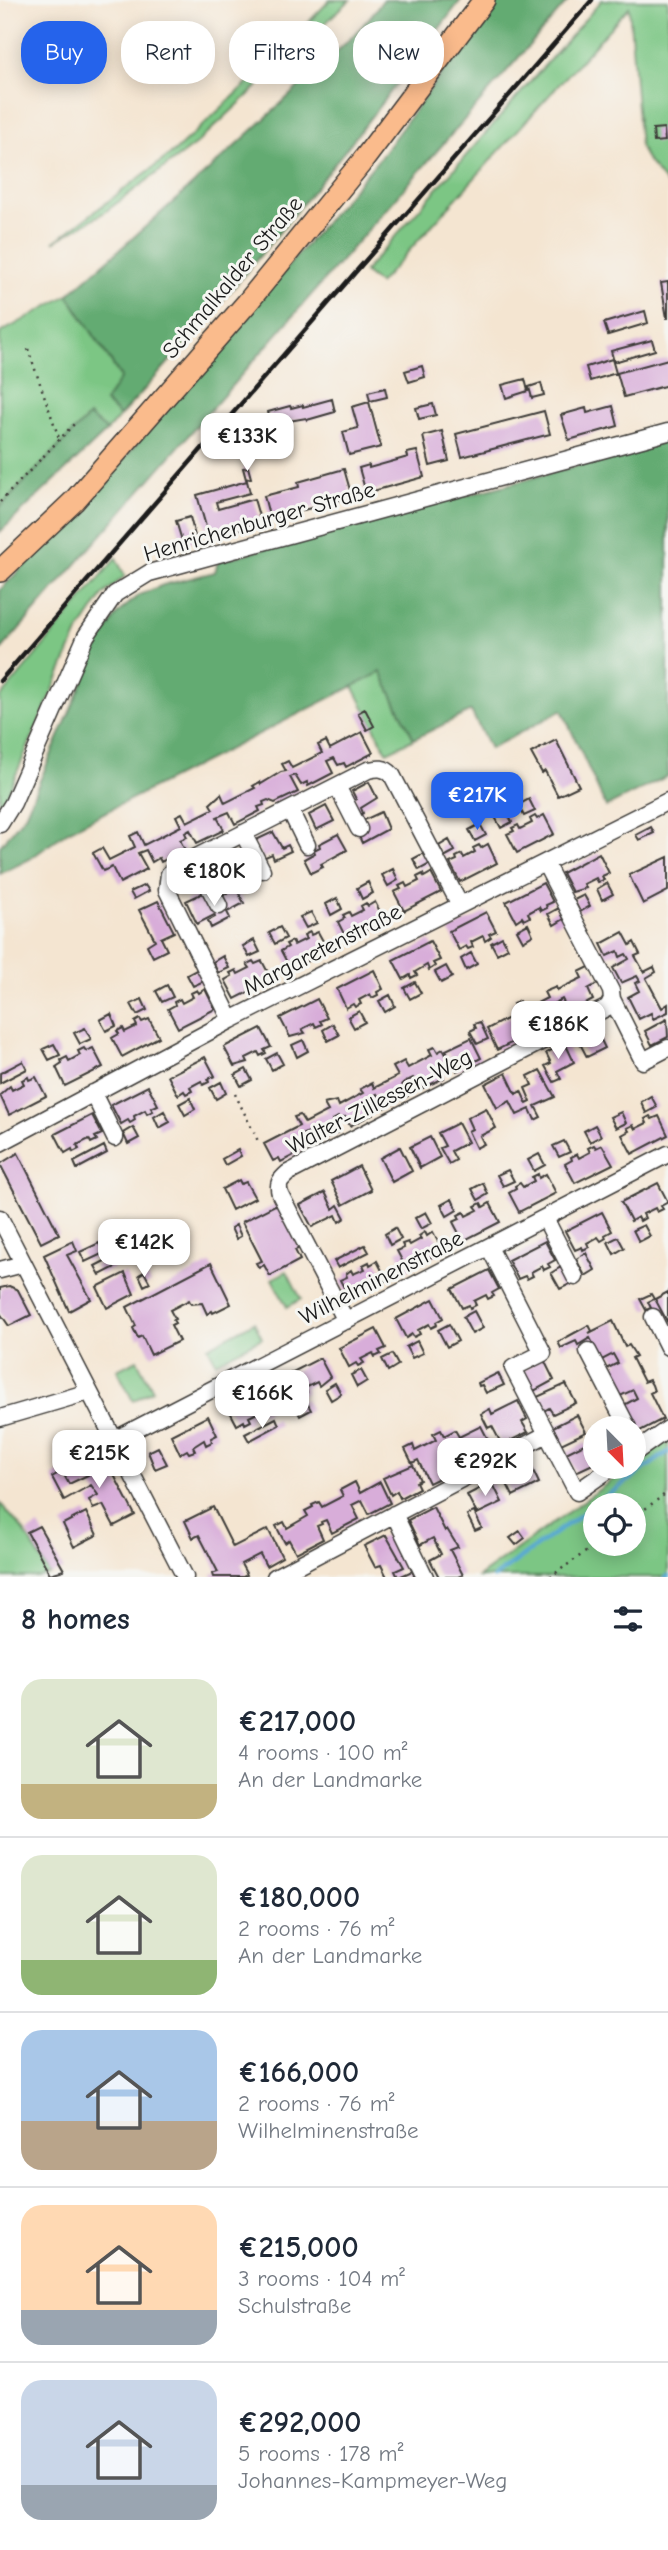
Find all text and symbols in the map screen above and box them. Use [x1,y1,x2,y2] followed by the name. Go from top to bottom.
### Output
[21,21,107,84] chip: Buy
[121,21,215,84] chip: Rent
[229,21,339,84] chip: Filters
[353,21,444,84] chip: New
[157,191,308,364] street label: Schmalkalder Straße
[198,414,296,473] pin: €133K
[217,422,277,449] text: €133K
[140,476,378,567] street label: Henrichenburger Straße
[428,772,526,832] pin: €217K
[447,781,507,808] text: €217K
[165,848,263,908] pin: €180K
[183,857,245,884] text: €180K
[238,898,406,1001] street label: Margaretenstraße
[509,1002,607,1061] pin: €186K
[527,1010,589,1037] text: €186K
[282,1043,476,1160] street label: Walter-Zillessen-Weg
[95,1220,193,1279] pin: €142K
[295,1224,468,1330] street label: Wilhelminenstraße
[114,1228,174,1255] text: €142K
[213,1370,311,1430] pin: €166K
[231,1379,293,1406] text: €166K
[583,1416,646,1479] north arrow
[583,1416,646,1556] map controls
[50,1430,148,1490] pin: €215K
[436,1438,534,1498] pin: €292K
[68,1439,130,1466] text: €215K
[453,1447,517,1474] text: €292K
[583,1493,646,1556] button: locate
[609,1600,647,1638] icon: filters
[21,1602,130,1637] text: 8 homes
[238,1704,356,1739] text: €217,000
[77,1707,161,1791] icon: home
[238,1739,407,1766] text: 4 rooms · 100 m²
[238,1766,422,1793] text: An der Landmarke
[238,1880,360,1915] text: €180,000
[77,1883,161,1967] icon: home
[238,1915,394,1942] text: 2 rooms · 76 m²
[238,1942,422,1969] text: An der Landmarke
[238,2055,359,2090] text: €166,000
[77,2058,161,2142] icon: home
[238,2090,394,2117] text: 2 rooms · 76 m²
[238,2117,419,2144] text: Wilhelminenstraße
[238,2230,359,2265] text: €215,000
[77,2233,161,2317] icon: home
[238,2265,405,2292] text: 3 rooms · 104 m²
[238,2292,351,2319] text: Schulstraße
[238,2405,361,2440] text: €292,000
[77,2408,161,2492] icon: home
[238,2440,403,2467] text: 5 rooms · 178 m²
[238,2467,508,2494] text: Johannes-Kampmeyer-Weg

